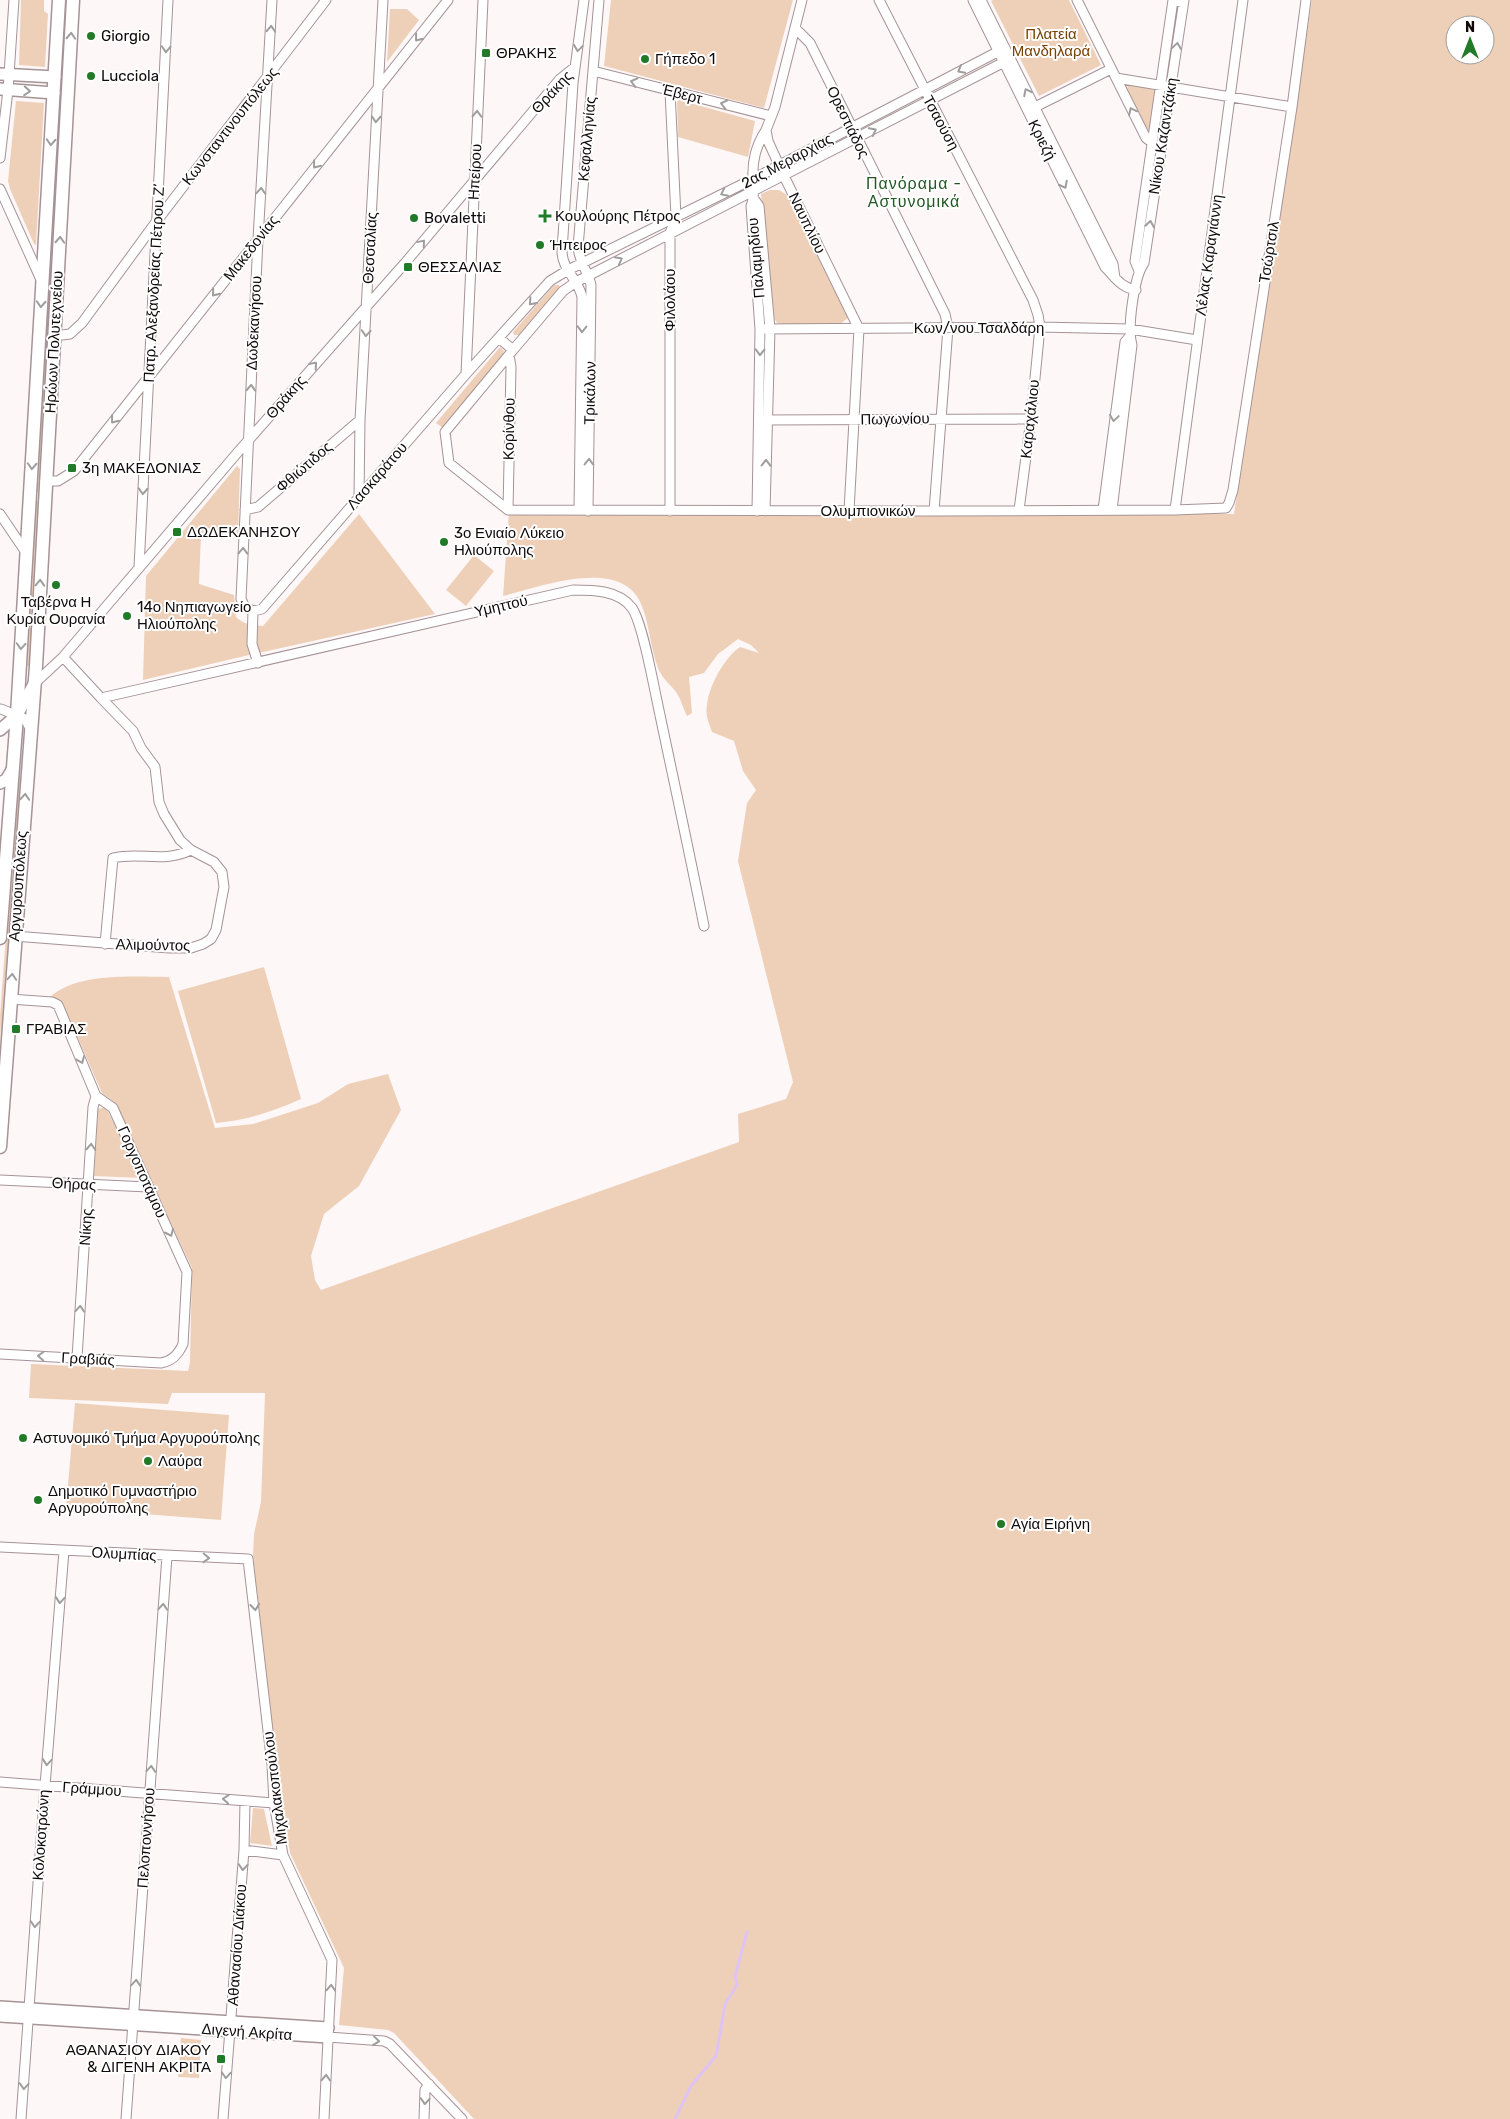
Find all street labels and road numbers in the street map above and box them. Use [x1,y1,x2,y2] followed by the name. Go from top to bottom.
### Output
[178,63,282,189] street label: Κωνσταντινουπόλεως
[528,67,576,117] street label: Θράκης
[1145,76,1181,196] street label: Νίκου Καζαντζάκη
[659,80,704,108] street label: Έβερτ
[823,83,873,161] street label: Ορεστιάδος
[919,92,963,154] street label: Τσαούση
[574,96,600,182] street label: Κεφαλληνίας
[1024,117,1060,163] street label: Κριεζή
[738,129,836,193] street label: 2ας Μεραρχίας
[465,143,485,201] street label: Ηπείρου
[140,183,168,383] street label: Πατρ. Αλεξανδρείας Πέτρου Ζ’
[785,190,829,256] street label: Ναυπλίου
[1192,193,1226,317] street label: Λέλας Καραγιάννη
[220,211,282,285] street label: Μακεδονίας
[359,211,381,285] street label: Θεσσαλίας
[744,217,768,299] street label: Παλαμηδίου
[1255,219,1283,284] street label: Τσώρτσιλ
[661,268,679,332] street label: Φιλολάου
[41,270,67,414] street label: Ηρώων Πολυτεχνείου
[243,275,265,371] street label: Δωδεκανήσου
[914,319,1044,337] street label: Κων/νου Τσαλδάρη
[580,361,600,425] street label: Τρικάλων
[262,371,310,423] street label: Θράκης
[1017,379,1043,459] street label: Καραχάλιου
[499,398,519,460] street label: Κορίνθου
[860,409,930,429] street label: Πωγωνίου
[272,438,336,496] street label: Φθιώτιδος
[343,439,411,513] street label: Λασκαράτου
[820,502,916,520] street label: Ολυμπιονικών
[473,591,529,621] street label: Υμηττού
[5,830,31,942] street label: Αργυρουπόλεως
[115,935,191,955] street label: Αλιμούντος
[114,1123,170,1221] street label: Γοργοποτάμου
[51,1174,97,1194] street label: Θήρας
[76,1208,96,1246] street label: Νίκης
[61,1349,115,1369] street label: Γραβιάς
[91,1543,157,1565] street label: Ολυμπίας
[259,1730,291,1846] street label: Μιχαλακοπούλου
[62,1778,122,1800] street label: Γράμμου
[134,1787,158,1889] street label: Πελοποννήσου
[29,1789,53,1881] street label: Κολοκοτρώνη
[224,1884,250,2006] street label: Αθανασίου Διάκου
[201,2020,293,2044] street label: Διγενή Ακρίτα

